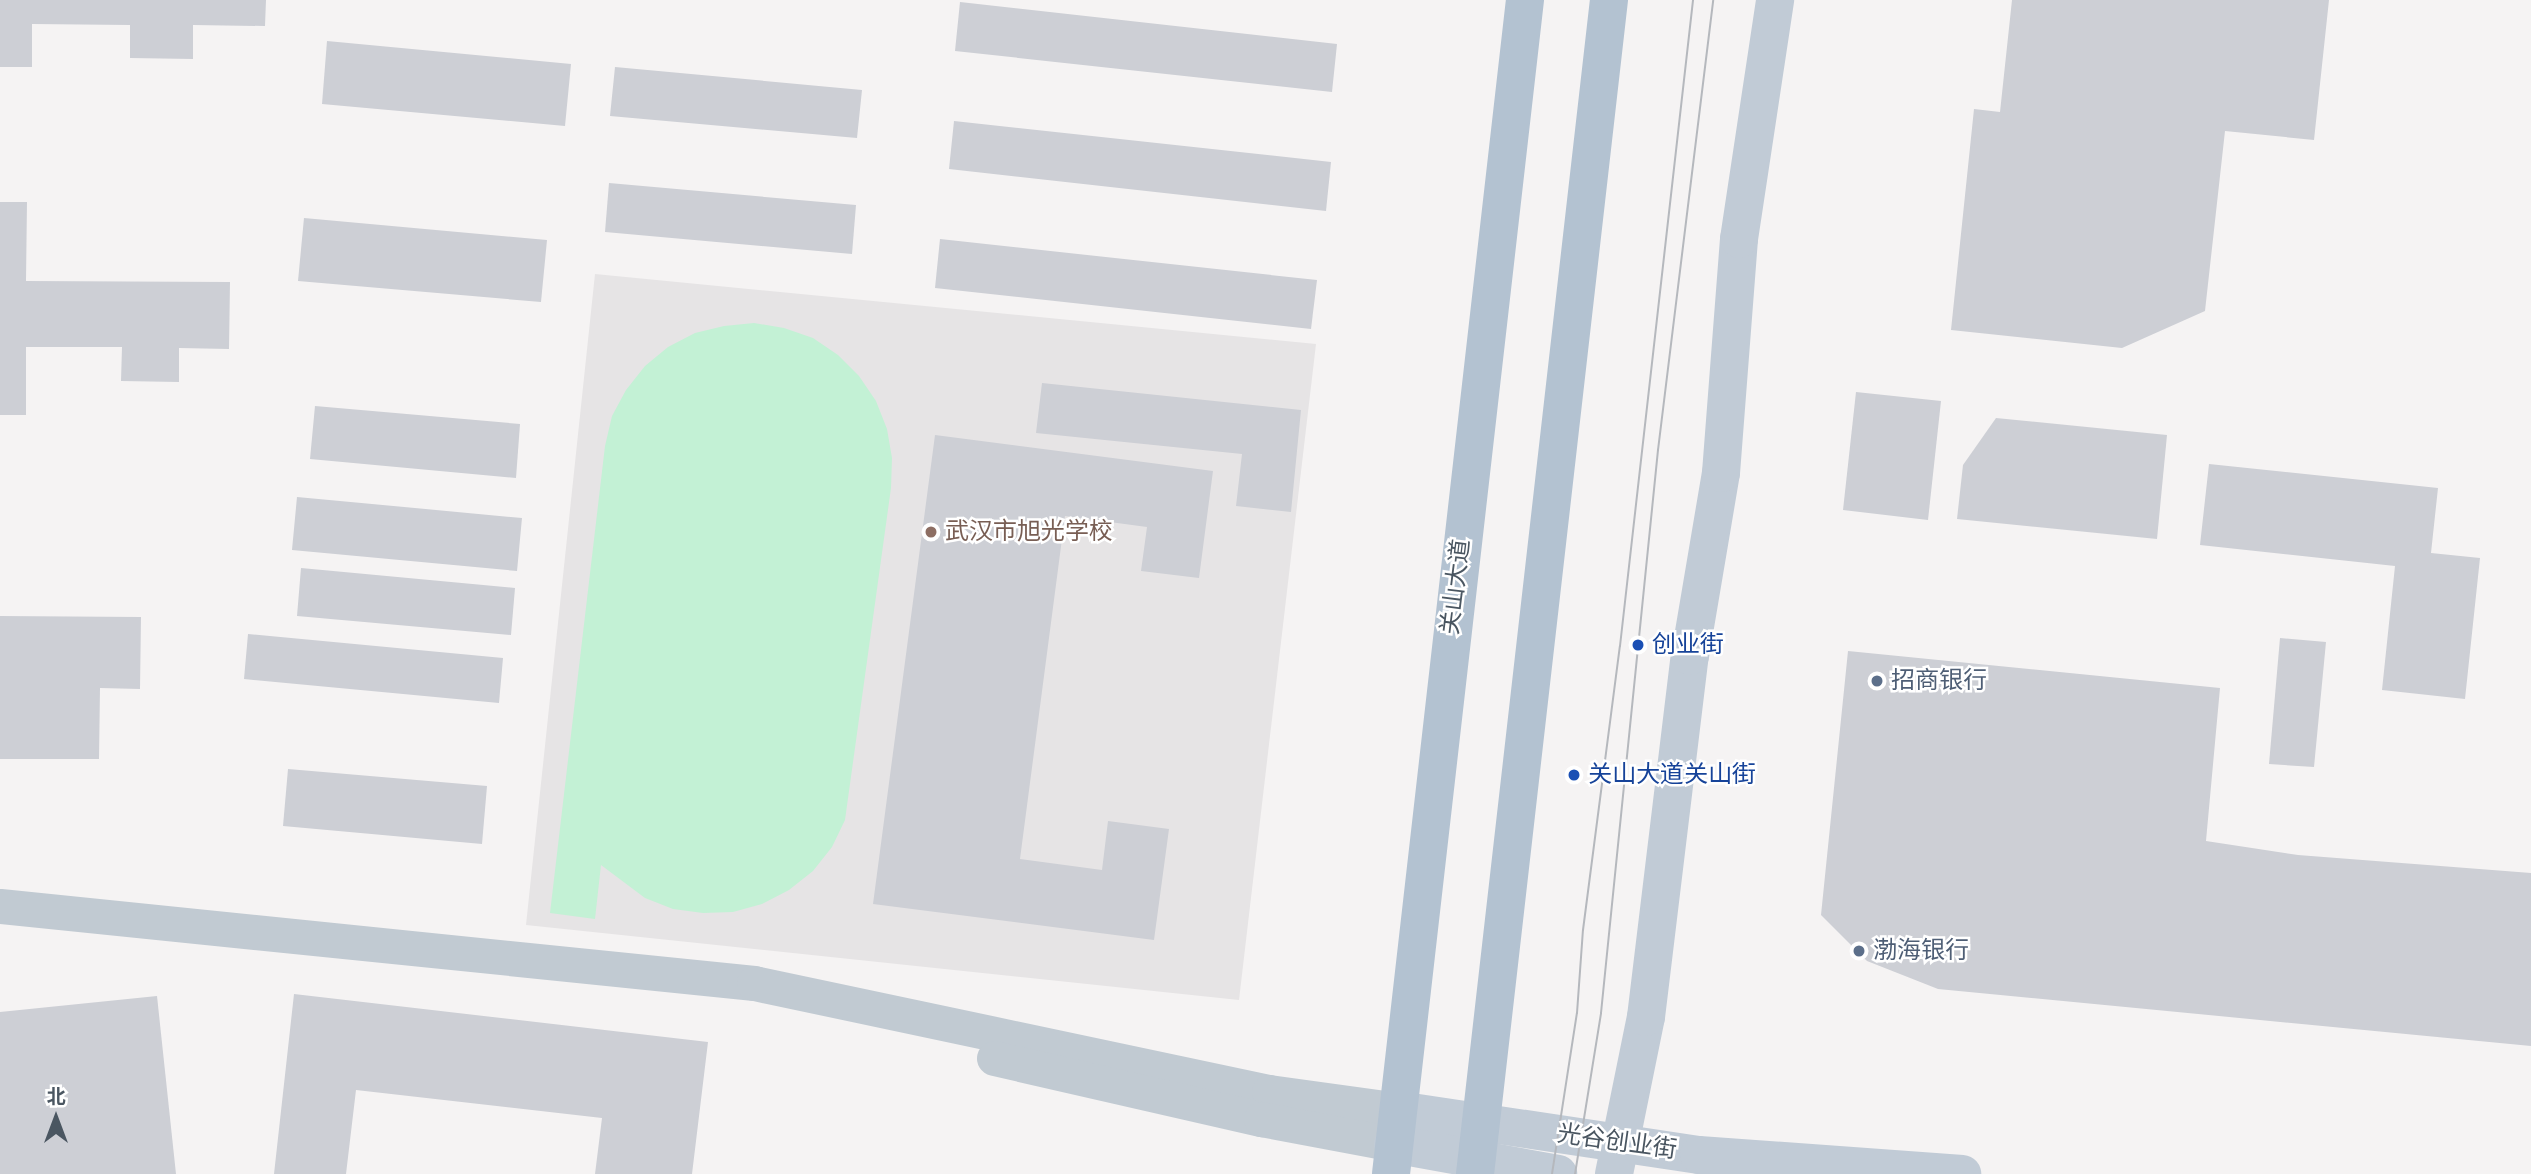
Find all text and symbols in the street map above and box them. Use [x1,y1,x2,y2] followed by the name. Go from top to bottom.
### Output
[945,518,1113,546] place label: 武汉市旭光学校
[923,524,939,540] marker: 武汉市旭光学校
[1436,538,1476,636] street label: 关山大道
[1652,631,1724,659] place label: 创业街
[1630,637,1646,653] marker: 创业街
[1891,667,1987,695] place label: 招商银行
[1869,673,1885,689] marker: 招商银行
[1588,761,1756,789] place label: 关山大道关山街
[1566,767,1582,783] marker: 关山大道关山街
[1873,937,1969,965] place label: 渤海银行
[1851,943,1867,959] marker: 渤海银行
[21,1083,91,1153] north arrow
[46,1084,66,1110] text: 北
[1556,1119,1678,1165] street label: 光谷创业街

